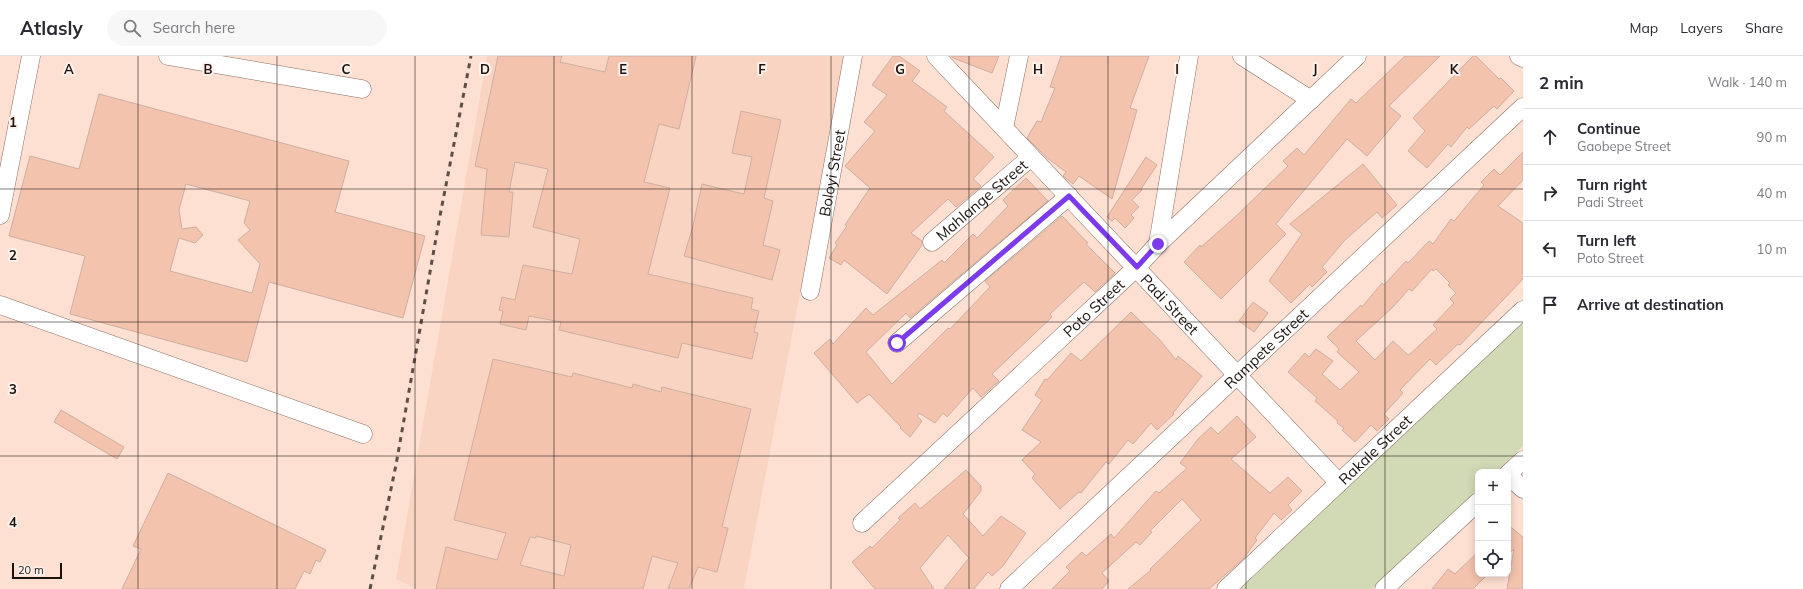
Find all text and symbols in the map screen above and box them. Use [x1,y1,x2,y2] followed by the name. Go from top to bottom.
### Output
[107,10,387,46] search box
[20,16,83,40] text: Atlasly
[121,17,143,39] icon: search
[153,18,235,37] text: Search here
[1629,19,1658,37] text: Map
[1680,19,1723,37] text: Layers
[1745,19,1783,37] text: Share
[64,61,74,77] text: A
[204,61,213,77] text: B
[342,61,351,77] text: C
[480,61,490,77] text: D
[619,61,627,77] text: E
[758,61,766,77] text: F
[895,61,905,77] text: G
[1033,61,1043,77] text: H
[1175,61,1179,77] text: I
[1313,61,1317,77] text: J
[1450,61,1460,77] text: K
[1539,72,1584,93] text: 2 min
[1708,74,1787,90] text: Walk · 140 m
[9,114,17,130] text: 1
[1577,119,1640,138] text: Continue
[1539,126,1561,148] icon: ahead
[814,128,849,218] street label: Boloyi Street
[1757,129,1787,145] text: 90 m
[1577,138,1671,154] text: Gaobepe Street
[932,155,1031,244] street label: Mahlange Street
[1577,175,1647,194] text: Turn right
[1539,182,1561,204] icon: right
[1757,185,1787,201] text: 40 m
[1577,194,1643,210] text: Padi Street
[1577,231,1636,250] text: Turn left
[1149,235,1167,253] route end
[1539,238,1561,260] icon: left
[1757,241,1787,257] text: 10 m
[9,247,17,263] text: 2
[1577,250,1644,266] text: Poto Street
[1137,270,1203,338] street label: Padi Street
[1059,274,1128,341] street label: Poto Street
[1539,294,1561,316] icon: arrive
[1577,295,1724,314] text: Arrive at destination
[1220,304,1312,392] street label: Rampete Street
[888,334,906,352] route start
[9,381,17,397] text: 3
[1334,410,1415,488] street label: Rakale Street
[1475,469,1511,577] map controls
[1475,469,1511,505] button: +
[1475,505,1511,541] button: −
[9,514,17,530] text: 4
[1475,541,1511,577] button: locate
[12,561,62,580] scale bar
[18,563,44,577] text: 20 m

